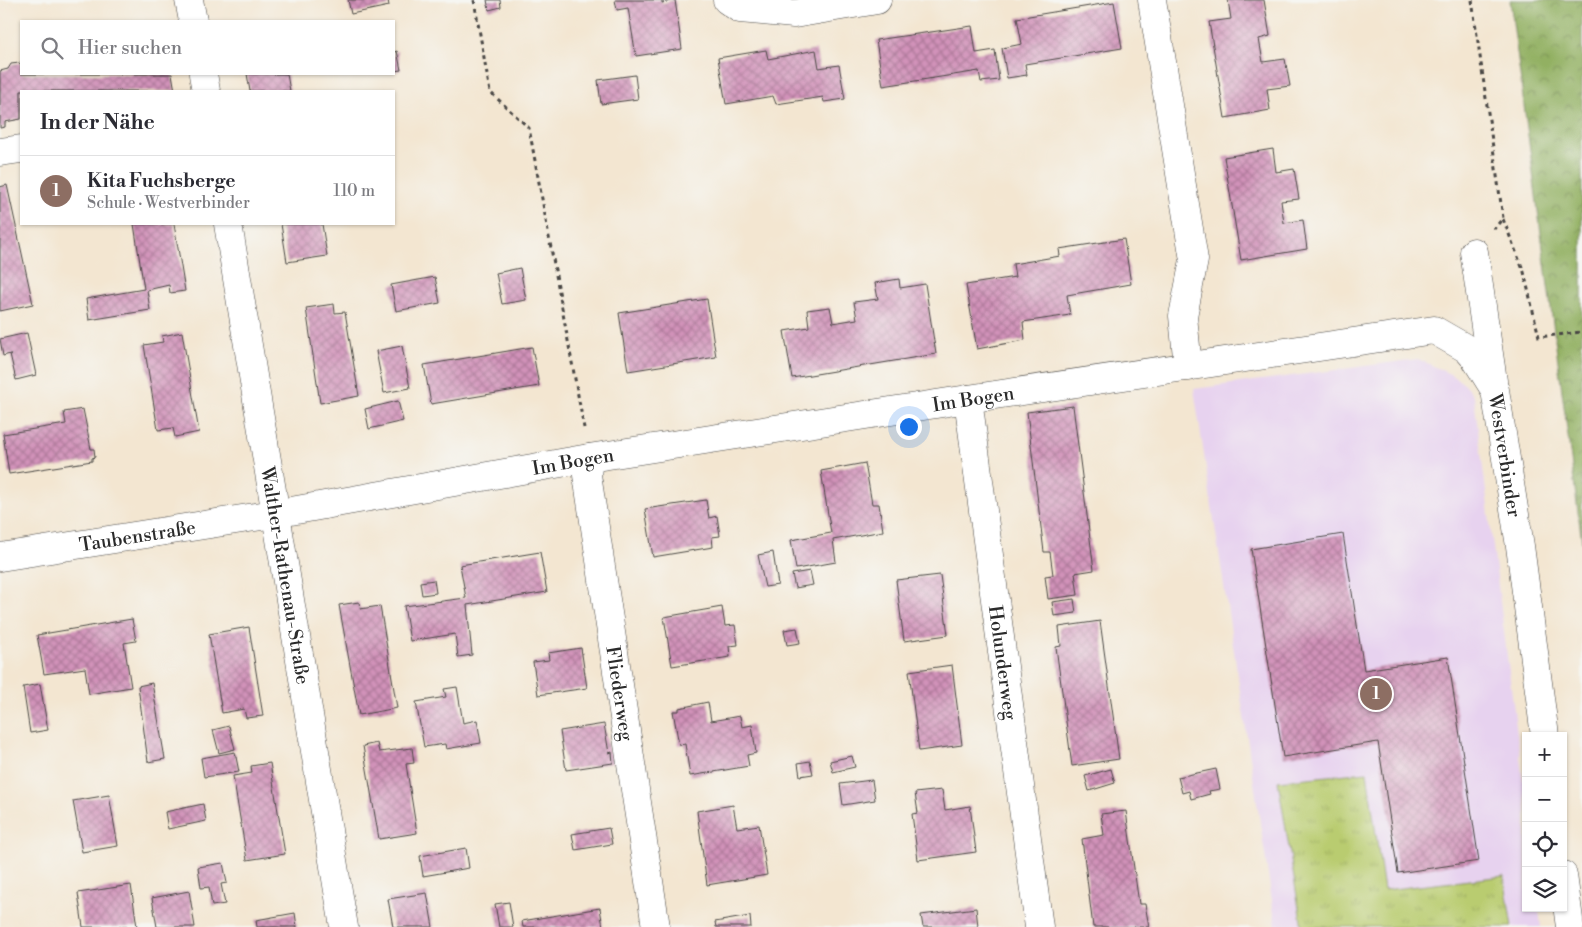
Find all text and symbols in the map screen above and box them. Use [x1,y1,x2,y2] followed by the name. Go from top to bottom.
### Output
[20,20,395,75] search box
[38,34,66,62] icon: search
[78,36,182,60] text: Hier suchen
[40,110,155,136] text: In der Nähe
[87,169,236,193] text: Kita Fuchsberge
[52,181,60,201] text: 1
[333,181,375,201] text: 110 m
[87,193,250,213] text: Schule · Westverbinder
[931,381,1016,417] street label: Im Bogen
[1483,391,1526,519] street label: Westverbinder
[896,414,922,440] your location
[530,443,616,481] street label: Im Bogen
[255,464,315,686] street label: Walther-Rathenau-Straße
[77,515,198,557] street label: Taubenstraße
[983,604,1022,722] street label: Holunderweg
[600,644,638,743] street label: Fliederweg
[1360,675,1392,713] pin: 1
[1522,732,1567,912] map controls
[1522,732,1567,777] button: +
[1522,777,1567,822] button: −
[1522,822,1567,867] button: locate
[1522,867,1567,912] button: layers

